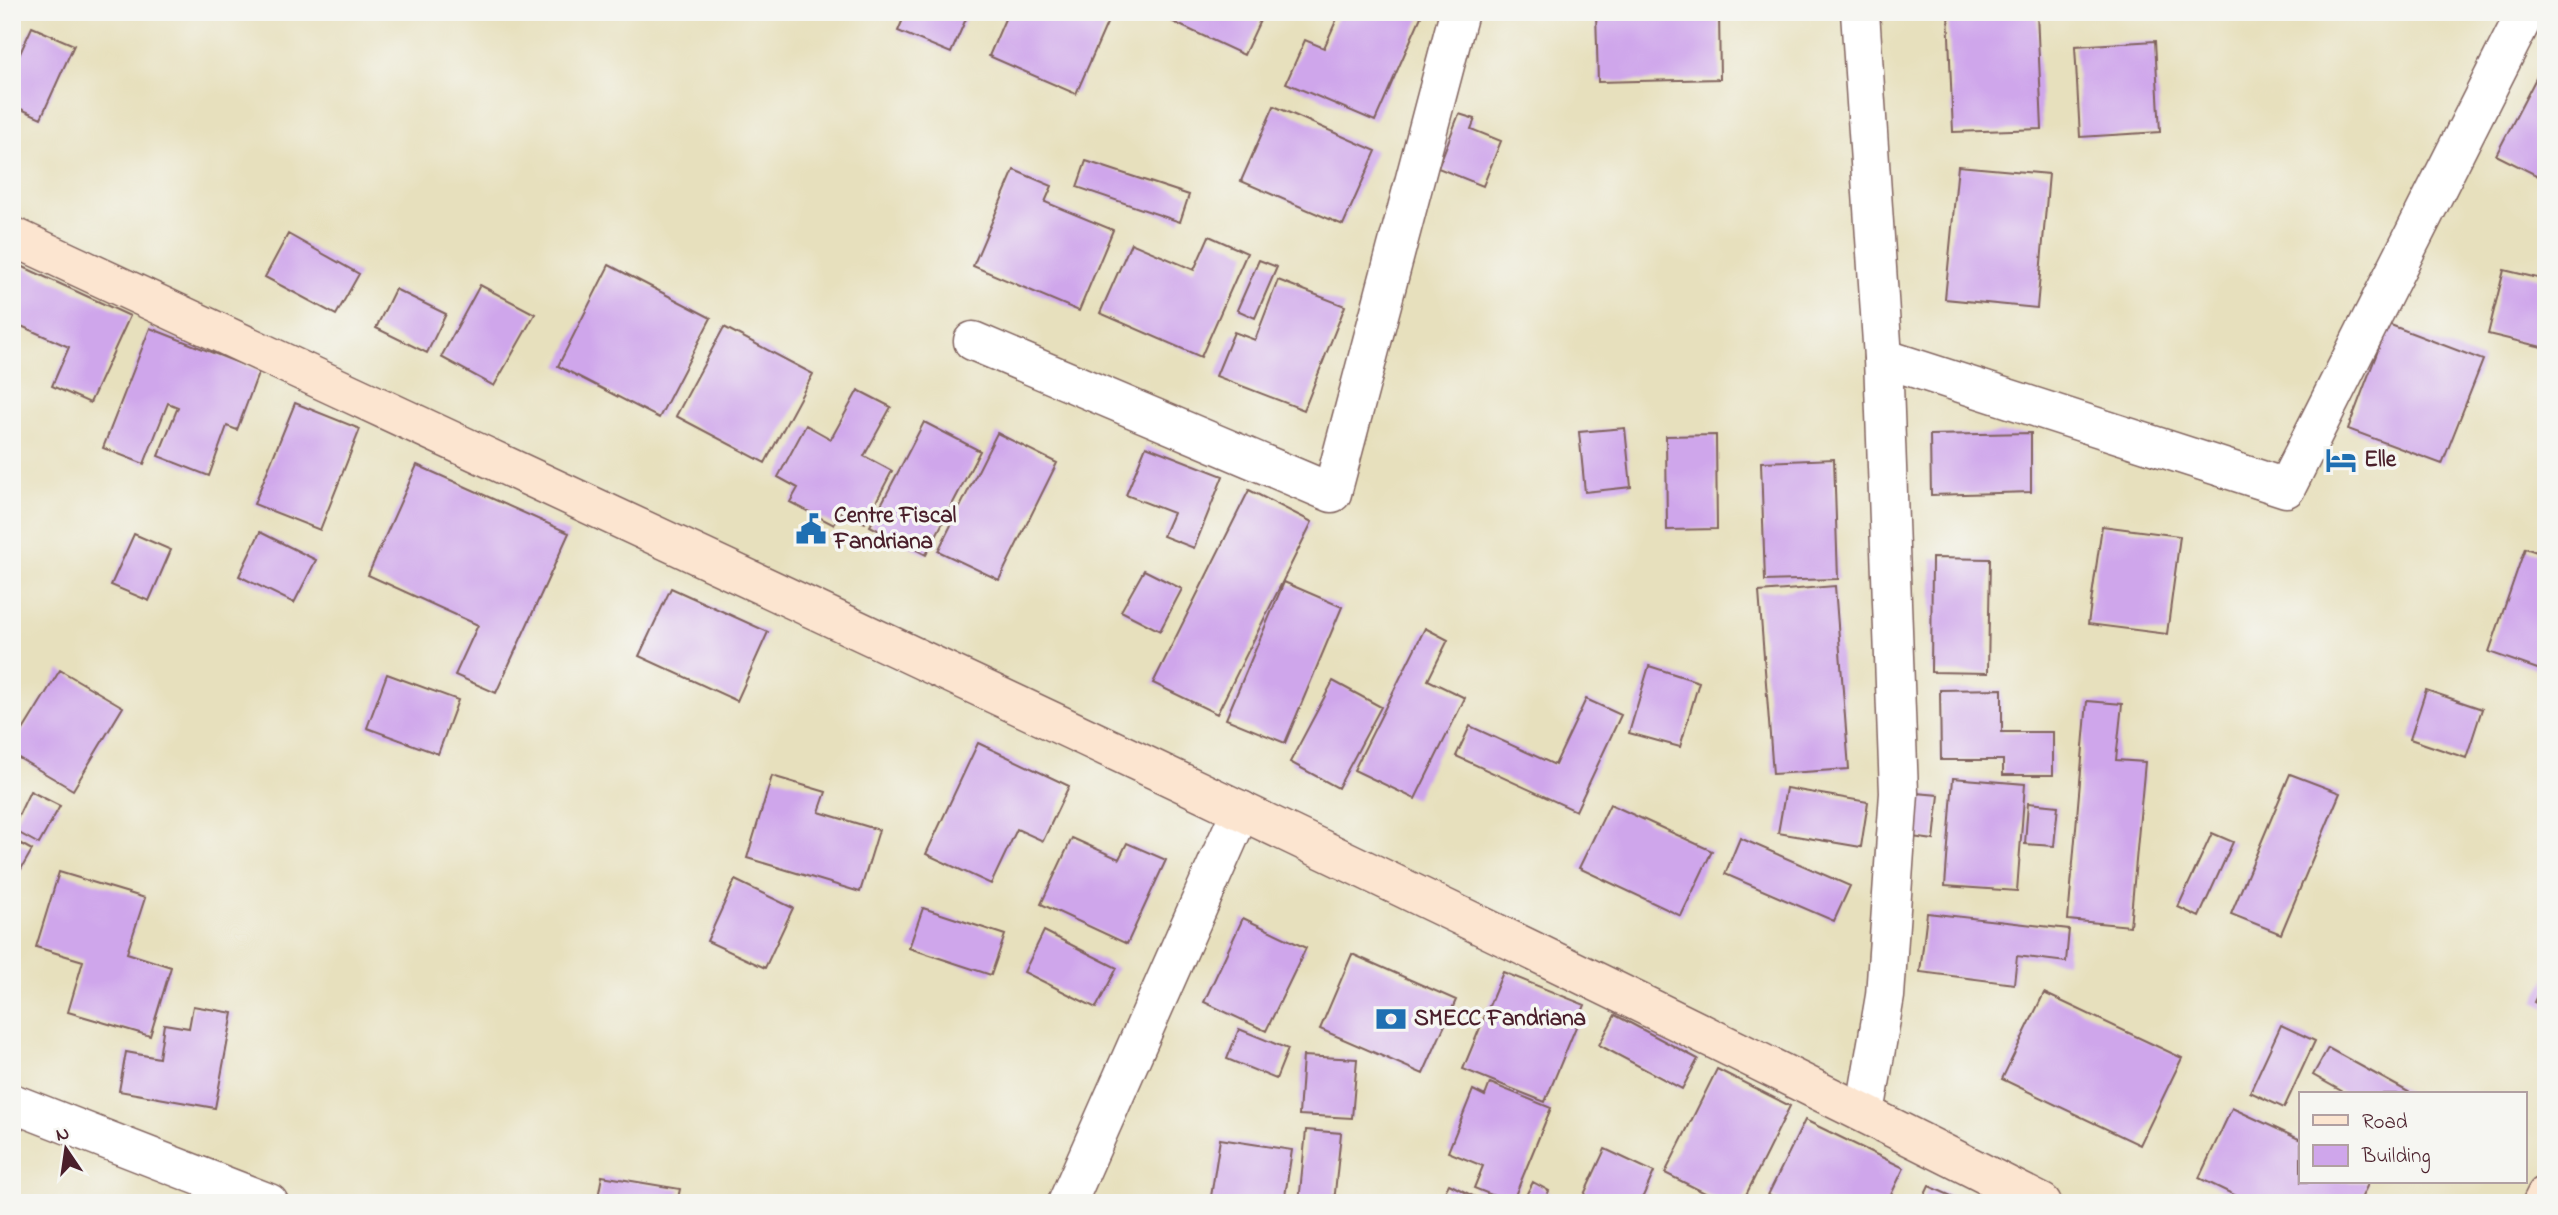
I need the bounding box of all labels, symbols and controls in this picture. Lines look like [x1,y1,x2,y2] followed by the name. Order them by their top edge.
[2324,443,2358,477] hotel icon: Elle
[2364,444,2397,477] place label: Elle
[833,500,957,559] place label: Centre Fiscal Fandriana
[794,512,828,546] public building icon: Centre Fiscal Fandriana
[1374,1002,1408,1036] bank icon: SMECC Fandriana
[1414,1003,1586,1036] place label: SMECC Fandriana
[2299,1092,2526,1184] legend
[2362,1108,2408,1138] text: Road
[32,1114,102,1184] north arrow
[53,1120,72,1149] text: N
[2361,1142,2431,1174] text: Building

